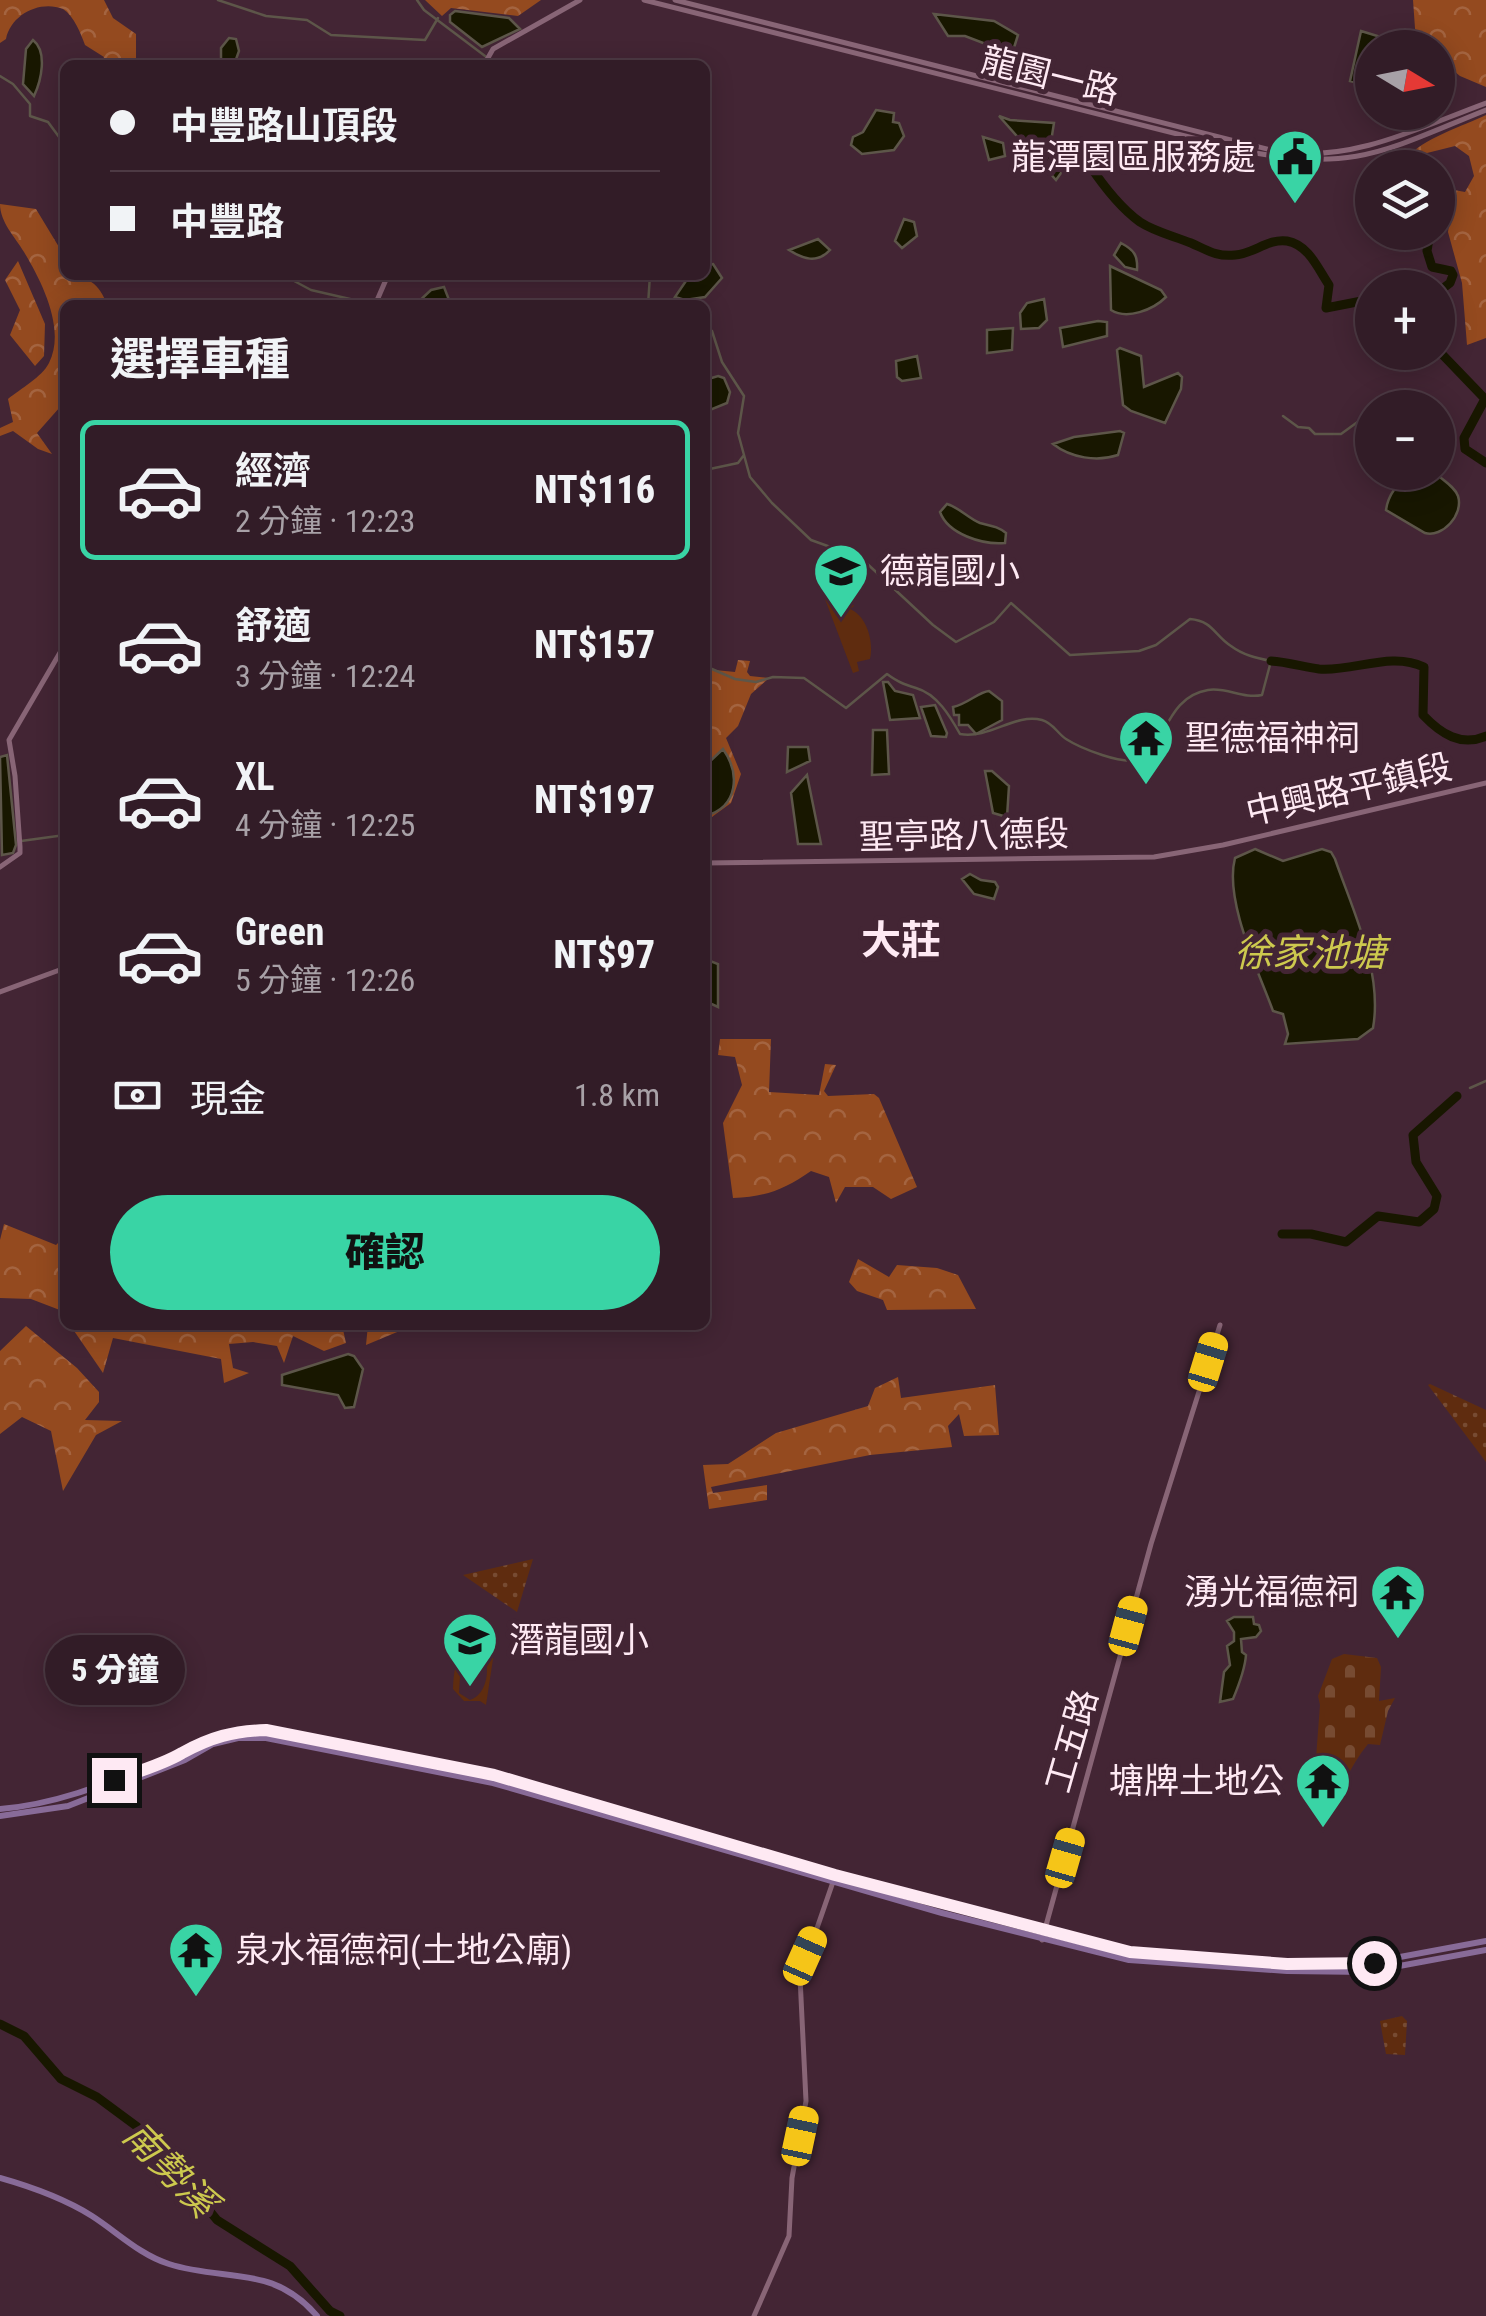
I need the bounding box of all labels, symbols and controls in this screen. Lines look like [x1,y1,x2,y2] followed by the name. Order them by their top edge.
[1355,30,1455,130] north arrow
[1355,30,1455,490] map controls
[977,39,1123,113] street label: 龍園一路
[170,104,398,148] text: 中豐路山頂段
[1265,127,1325,206] public building icon: 龍潭園區服務處
[1011,137,1256,178] place label: 龍潭園區服務處
[1355,150,1455,250] button: layers
[170,200,284,244] text: 中豐路
[1355,270,1455,370] button: +
[110,333,290,386] text: 選擇車種
[1355,390,1455,490] button: −
[115,445,205,535] icon: car
[235,449,311,493] text: 經濟
[534,468,655,512] text: NT$116
[235,502,415,540] text: 2 分鐘 · 12:23
[811,541,871,620] school or university icon: 德龍國小
[880,551,1020,592] place label: 德龍國小
[115,600,205,690] icon: car
[235,604,311,648] text: 舒適
[534,623,655,667] text: NT$157
[235,657,415,695] text: 3 分鐘 · 12:24
[1116,708,1176,787] temple icon: 聖德福神祠
[1185,718,1360,759] place label: 聖德福神祠
[1242,746,1456,834] street label: 中興路平鎮段
[115,755,205,845] icon: car
[235,755,274,799] text: XL
[534,778,655,822] text: NT$197
[235,806,415,844] text: 4 分鐘 · 12:25
[859,814,1069,858] street label: 聖亭路八德段
[115,910,205,1000] icon: car
[235,910,325,954] text: Green
[861,917,941,964] district label: 大莊
[1234,931,1392,975] water label: 徐家池塘
[554,933,655,977] text: NT$97
[235,961,415,999] text: 5 分鐘 · 12:26
[110,1068,165,1123] icon: cash
[574,1076,660,1114] text: 1.8 km
[190,1077,266,1121] text: 現金
[110,1195,660,1310] button: 確認
[1185,1329,1231,1395] car
[1368,1562,1428,1641] temple icon: 湧光福德祠
[1184,1572,1359,1613] place label: 湧光福德祠
[1106,1593,1150,1659] car
[440,1610,500,1689] school or university icon: 潛龍國小
[509,1620,649,1661] place label: 潛龍國小
[44,1635,184,1705] callout: 5 分鐘
[71,1651,159,1689] text: 5 分鐘
[1038,1685,1106,1797] street label: 工五路
[1293,1751,1353,1830] temple icon: 塘牌土地公
[92,1758,137,1803] route end
[1109,1761,1284,1802] place label: 塘牌土地公
[1042,1825,1088,1891] car
[166,1920,226,1999] temple icon: 泉水福德祠(土地公廟)
[779,1922,831,1990] car
[235,1930,572,1971] place label: 泉水福德祠(土地公廟)
[1352,1941,1397,1986] route start
[779,2104,821,2168] car
[115,2113,229,2229] water label: 南勢溪

